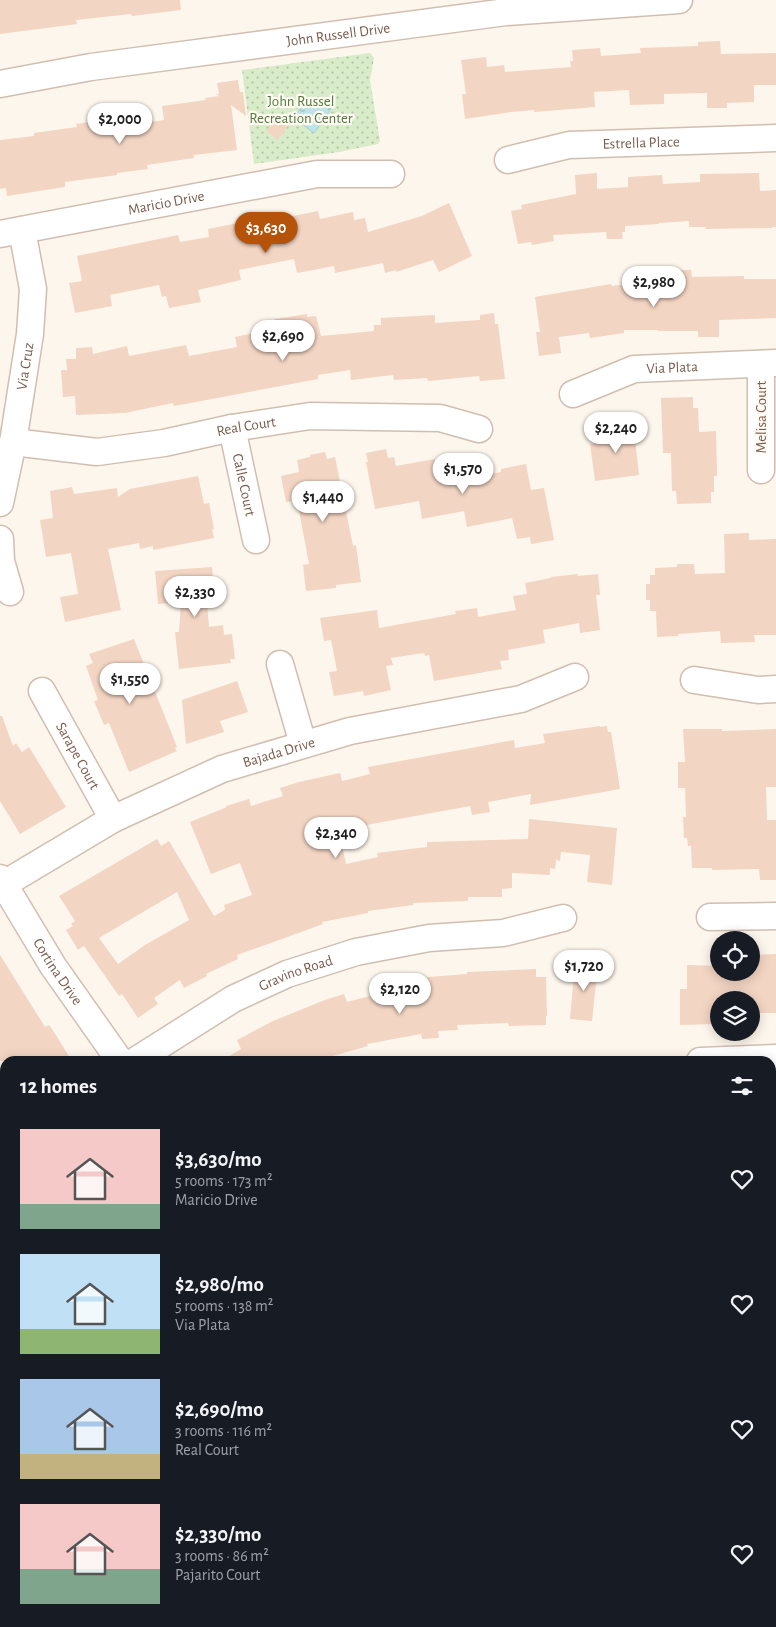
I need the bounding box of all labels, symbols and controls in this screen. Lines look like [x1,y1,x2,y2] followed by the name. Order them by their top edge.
[285,20,391,49] street label: John Russell Drive
[249,94,353,126] park label: John Russel Recreation Center
[79,102,161,145] pin: $2,000
[98,111,142,127] text: $2,000
[602,134,680,151] street label: Estrella Place
[127,188,206,217] street label: Maricio Drive
[225,212,307,254] pin: $3,630
[246,220,286,236] text: $3,630
[613,266,695,308] pin: $2,980
[633,274,675,290] text: $2,980
[242,320,324,362] pin: $2,690
[262,328,304,344] text: $2,690
[14,342,36,391] street label: Via Cruz
[646,359,698,376] street label: Via Plata
[754,380,769,453] street label: Melisa Court
[575,412,657,454] pin: $2,240
[215,414,277,439] street label: Real Court
[595,420,637,436] text: $2,240
[230,452,258,518] street label: Calle Court
[422,452,504,495] pin: $1,570
[444,461,482,477] text: $1,570
[282,480,364,523] pin: $1,440
[302,489,344,505] text: $1,440
[154,576,236,618] pin: $2,330
[175,584,215,600] text: $2,330
[89,662,171,705] pin: $1,550
[111,671,149,687] text: $1,550
[53,720,103,792] street label: Sarape Court
[241,734,317,770] street label: Bajada Drive
[295,816,377,859] pin: $2,340
[315,825,357,841] text: $2,340
[710,931,760,1041] map controls
[710,931,760,981] button: locate
[31,936,85,1008] street label: Cortina Drive
[543,950,625,992] pin: $1,720
[256,952,335,994] street label: Gravino Road
[564,958,604,974] text: $1,720
[359,972,441,1015] pin: $2,120
[380,981,420,997] text: $2,120
[710,991,760,1041] button: layers
[728,1072,756,1100] icon: filters
[20,1076,97,1097] text: 12 homes
[60,1149,120,1209] icon: home
[175,1149,262,1170] text: $3,630/mo
[728,1165,756,1193] icon: heart
[175,1173,273,1189] text: 5 rooms · 173 m²
[175,1192,258,1208] text: Maricio Drive
[60,1274,120,1334] icon: home
[175,1274,264,1295] text: $2,980/mo
[728,1290,756,1318] icon: heart
[175,1298,273,1314] text: 5 rooms · 138 m²
[175,1317,230,1333] text: Via Plata
[60,1399,120,1459] icon: home
[175,1399,264,1420] text: $2,690/mo
[728,1415,756,1443] icon: heart
[175,1423,272,1439] text: 3 rooms · 116 m²
[175,1442,239,1458] text: Real Court
[60,1524,120,1584] icon: home
[175,1524,261,1545] text: $2,330/mo
[728,1540,756,1568] icon: heart
[175,1548,269,1564] text: 3 rooms · 86 m²
[175,1567,260,1583] text: Pajarito Court

